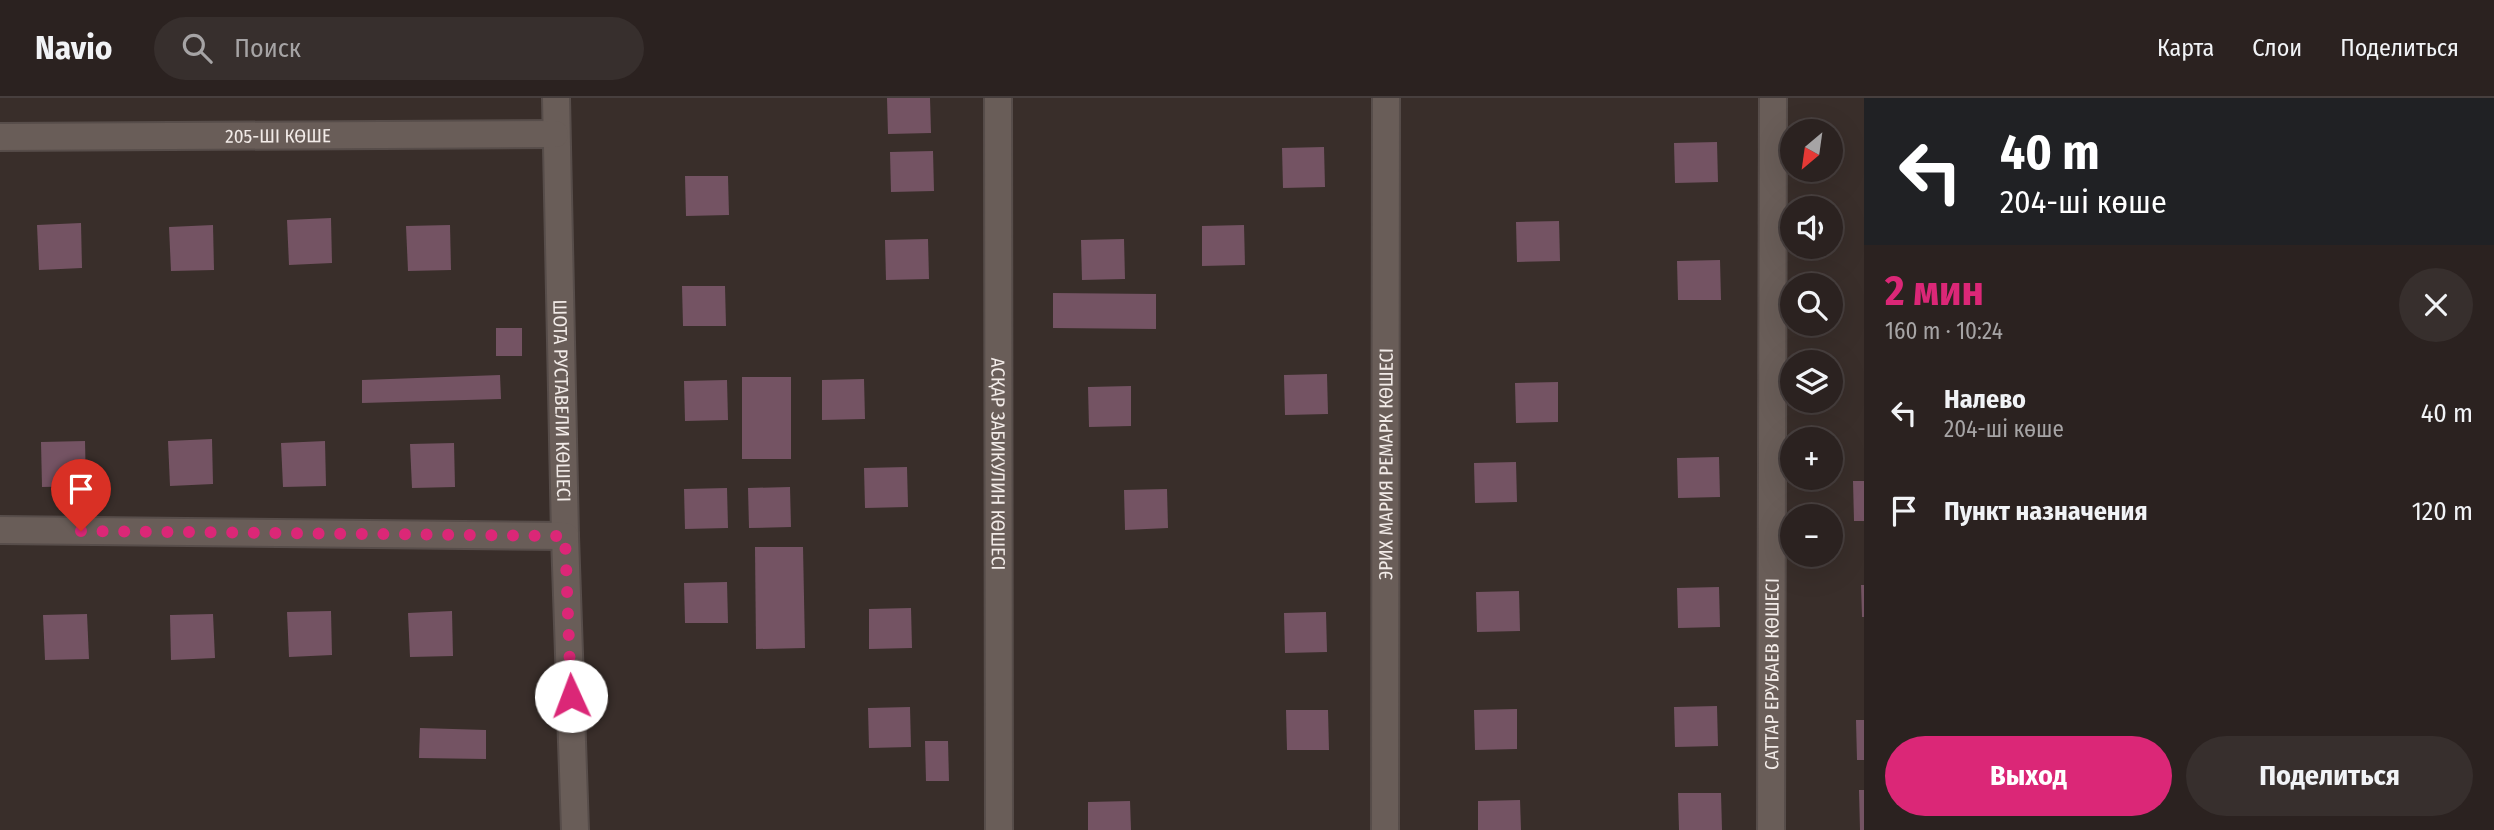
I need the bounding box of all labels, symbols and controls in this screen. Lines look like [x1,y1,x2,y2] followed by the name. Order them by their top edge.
[154,17,644,80] search box
[35,28,112,68] text: Navio
[178,29,216,67] icon: search
[234,33,301,64] text: Поиск
[2157,34,2214,62] text: Карта
[2252,34,2302,62] text: Слои
[2340,34,2459,62] text: Поделиться
[1780,119,1843,182] north arrow
[1780,119,1843,567] map controls
[2000,123,2100,182] text: 40 m
[225,124,331,147] street label: 205-ШІ КӨШЕ
[1885,126,1976,217] icon: left
[2000,183,2167,221] text: 204-ші көше
[1780,196,1843,259] button: sound
[1885,266,1984,316] text: 2 мин
[2399,268,2473,342] button: close
[1780,273,1843,336] button: search
[549,299,576,502] street label: ШОТА РУСТАВЕЛИ КӨШЕСІ
[1885,317,2003,345] text: 160 m · 10:24
[1374,348,1397,580] street label: ЭРИХ МАРИЯ РЕМАРК КӨШЕСІ
[1780,350,1843,413] button: layers
[987,357,1010,571] street label: АСҚАР ЗАБИКУЛИН КӨШЕСІ
[1944,384,2026,415] text: Налево
[1885,394,1923,432] icon: left
[2421,398,2473,429] text: 40 m
[1944,415,2064,443] text: 204-ші көше
[1780,427,1843,490] button: +
[51,459,111,531] pin
[62,470,100,508] icon: arrive
[1885,492,1923,530] icon: arrive
[1944,496,2148,527] text: Пункт назначения
[2412,496,2473,527] text: 120 m
[1780,504,1843,567] button: −
[1760,578,1783,770] street label: САТТАР ЕРУБАЕВ КӨШЕСІ
[534,659,608,733] position arrow
[1885,736,2172,816] button: Выход
[2186,736,2473,816] button: Поделиться

